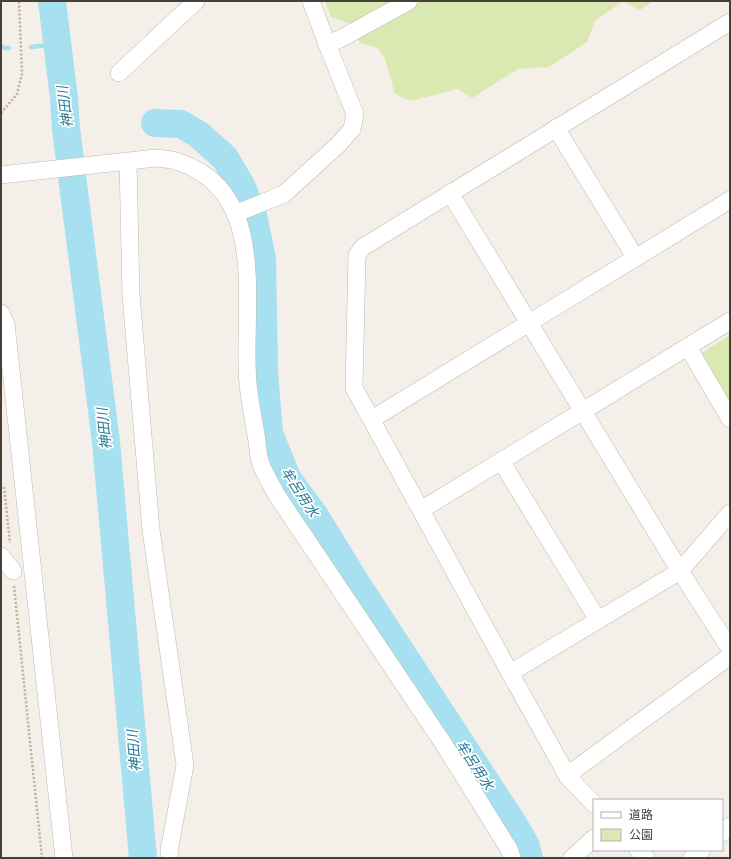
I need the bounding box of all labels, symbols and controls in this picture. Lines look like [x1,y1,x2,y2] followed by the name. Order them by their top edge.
[53,83,75,129] water label: 神田川
[93,405,114,451] water label: 神田川
[278,464,324,522] water label: 牟呂用水
[123,727,144,773] water label: 神田川
[453,737,499,795] water label: 牟呂用水
[593,799,723,851] legend
[629,807,653,822] text: 道路
[629,827,653,842] text: 公園

